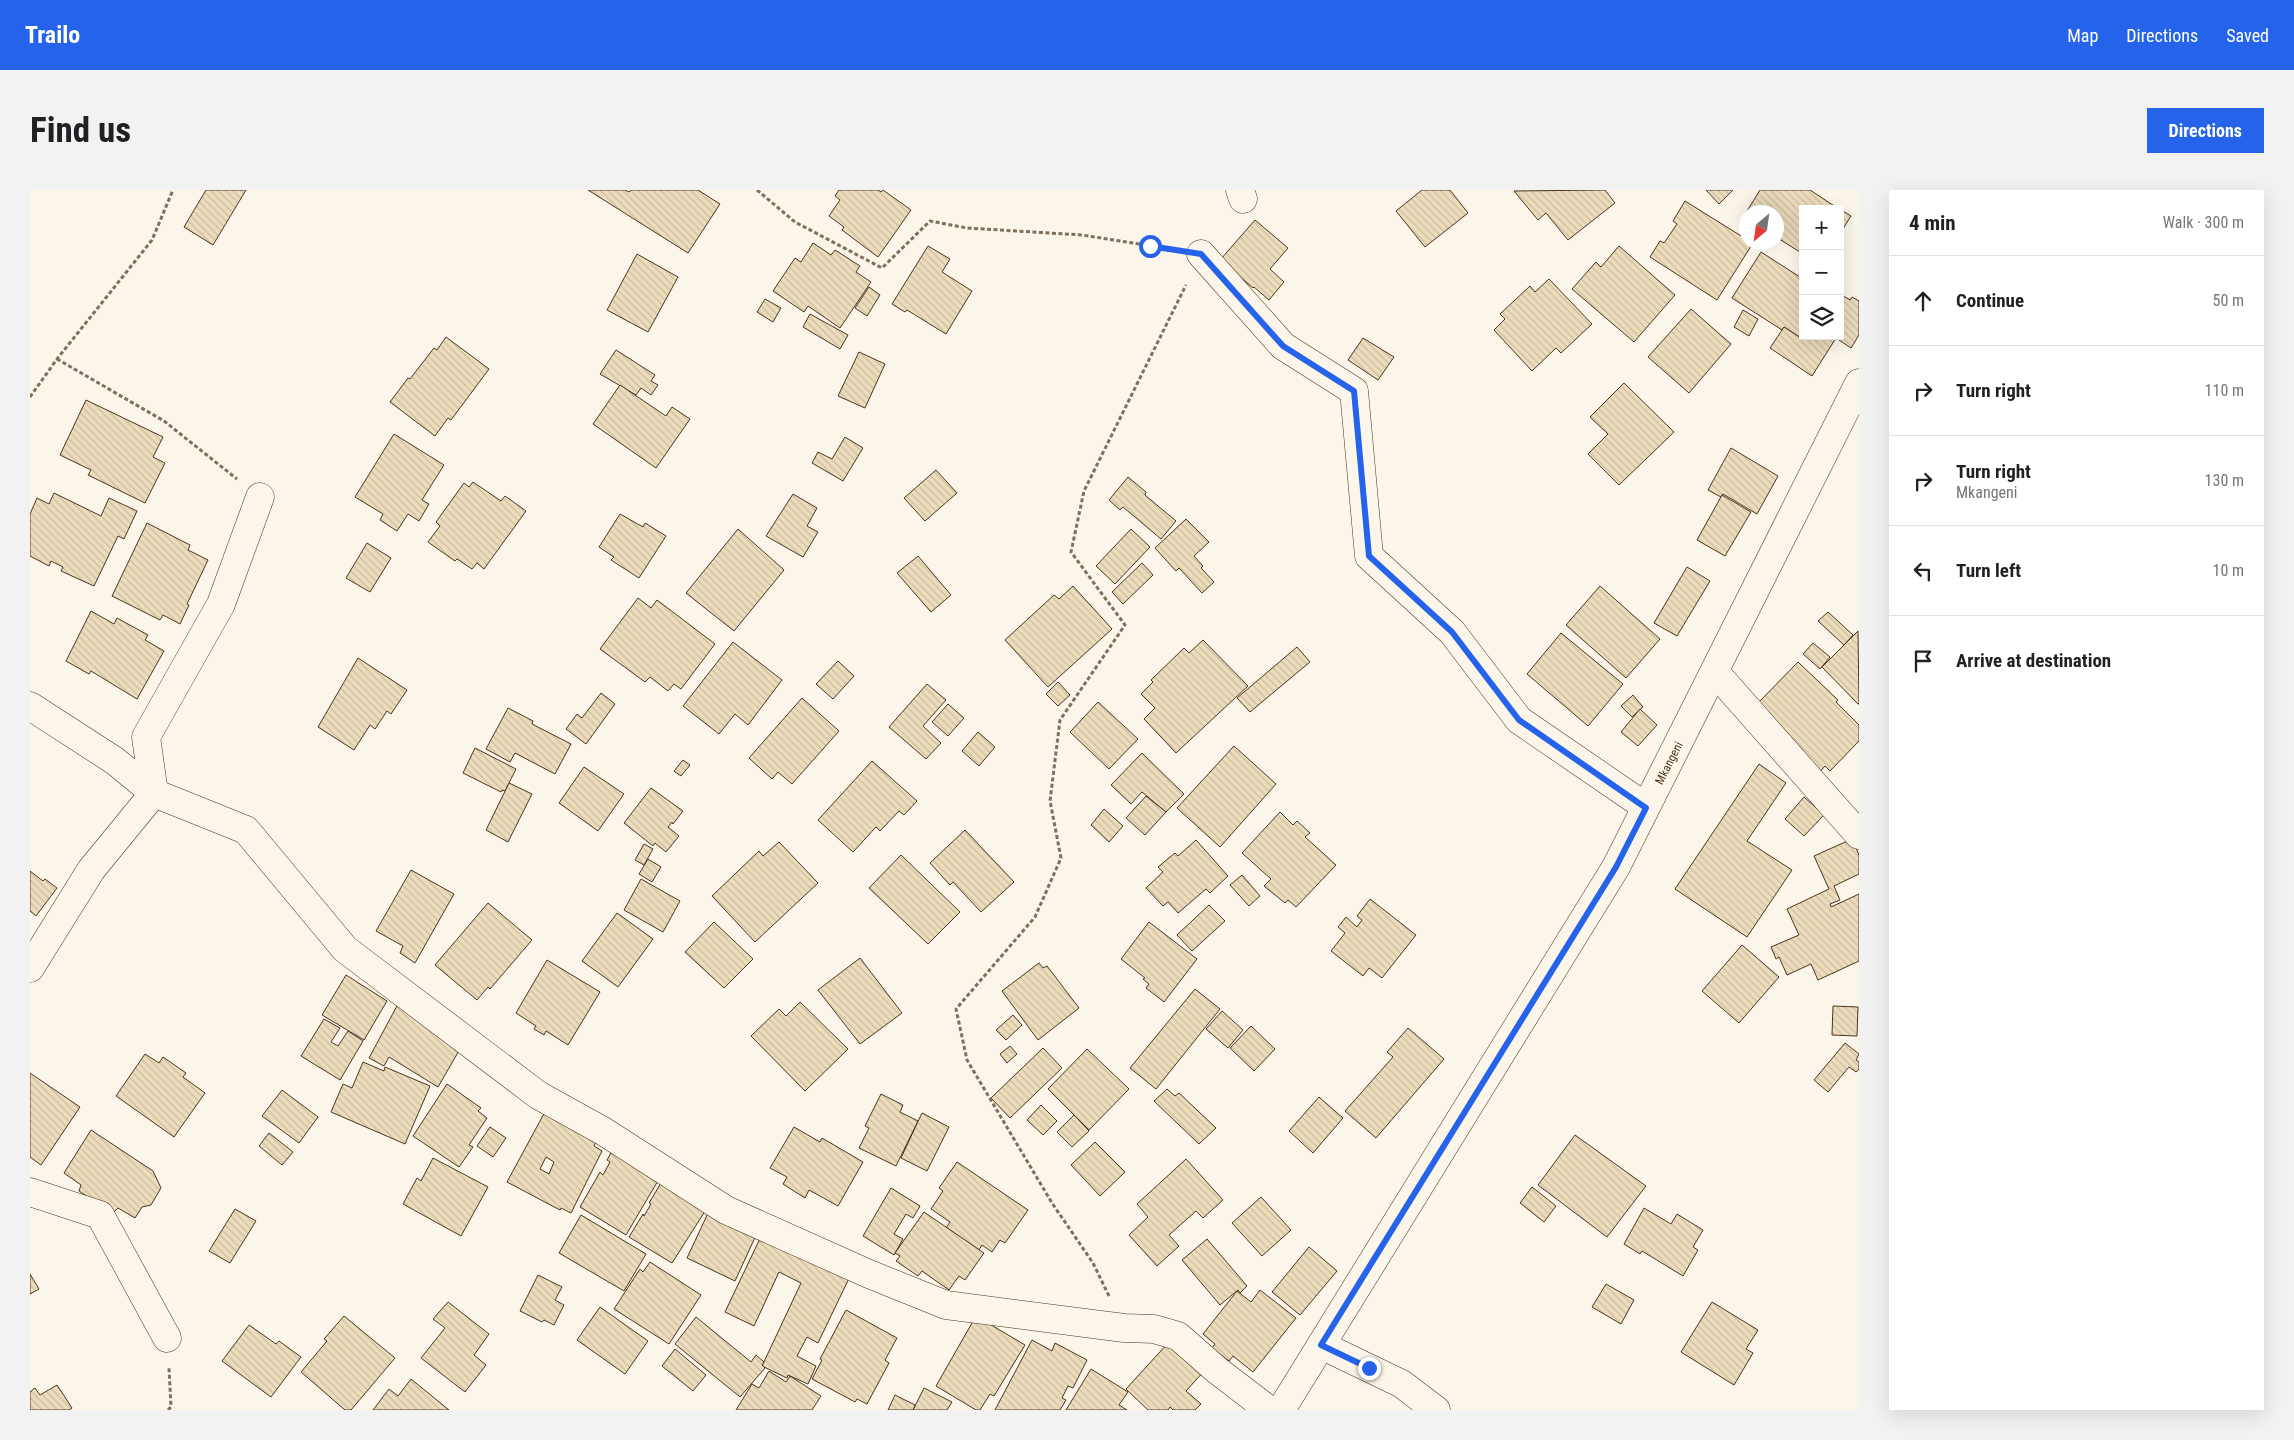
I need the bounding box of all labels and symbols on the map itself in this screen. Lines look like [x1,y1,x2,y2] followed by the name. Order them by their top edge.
[1739,205,1784,250] north arrow
[1139,235,1162,258] route start
[1652,739,1686,787] street label: Mkangeni
[1358,1357,1381,1380] route end

